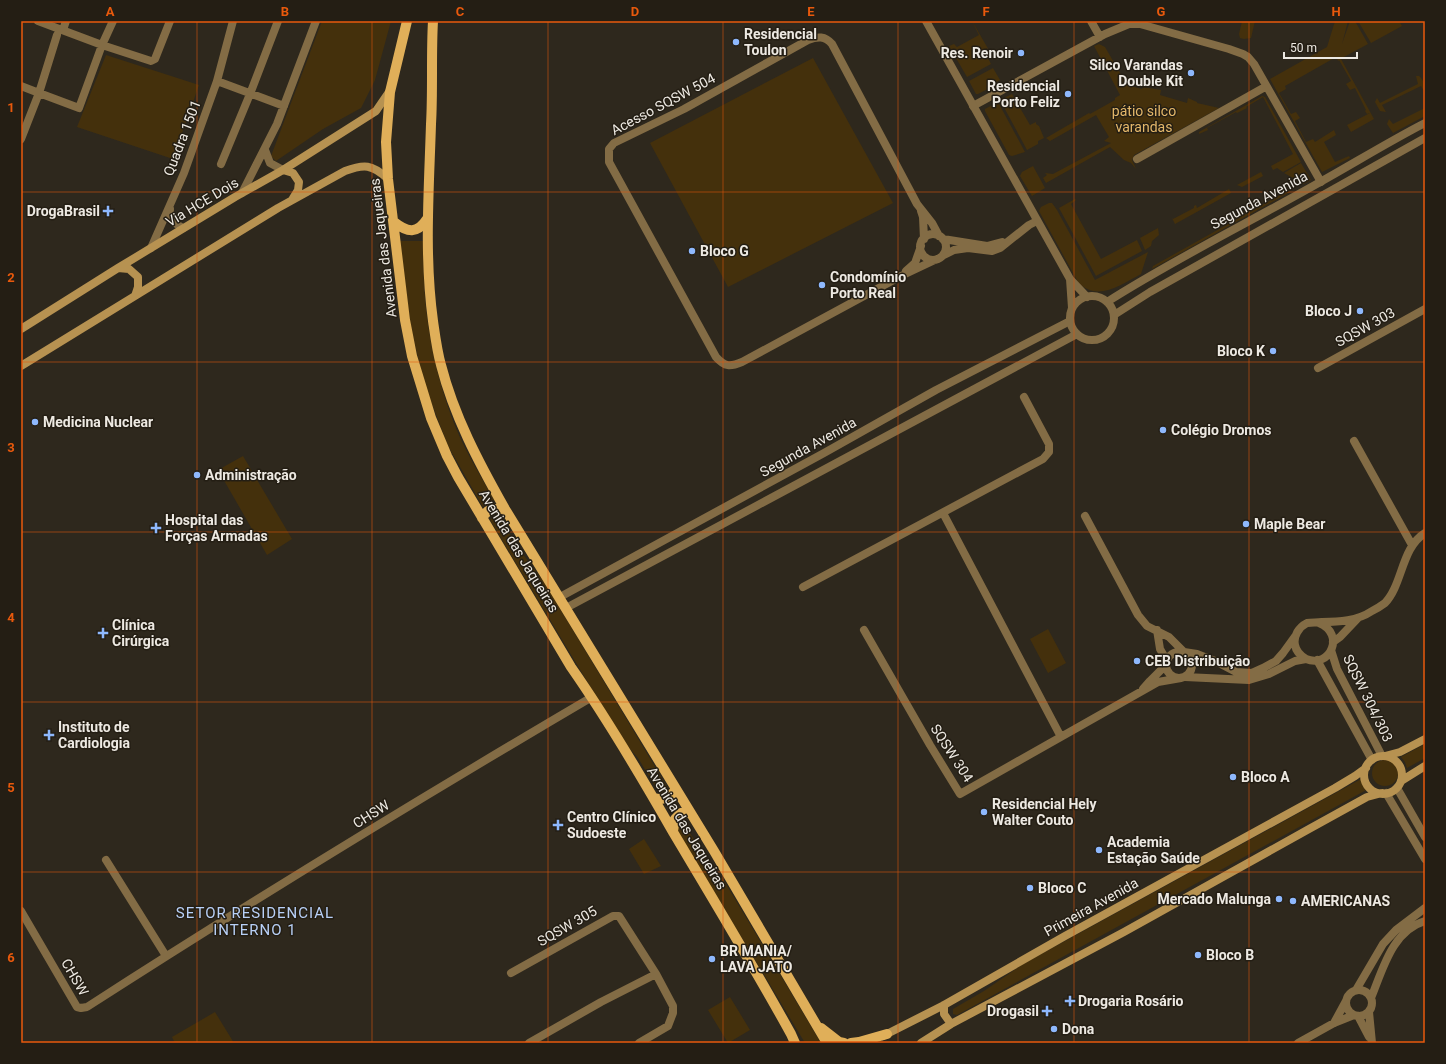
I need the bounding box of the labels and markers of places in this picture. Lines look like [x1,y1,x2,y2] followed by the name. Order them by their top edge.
[744,26,817,58] place label: Residencial Toulon
[731,37,741,47] marker: Residencial Toulon
[941,45,1013,61] place label: Res. Renoir
[1016,48,1026,58] marker: Res. Renoir
[1089,57,1183,89] place label: Silco Varandas Double Kit
[1186,68,1196,78] marker: Silco Varandas Double Kit
[987,78,1060,110] place label: Residencial Porto Feliz
[1063,89,1073,99] marker: Residencial Porto Feliz
[27,203,100,219] place label: DrogaBrasil
[103,206,113,216] marker: DrogaBrasil
[700,243,749,259] place label: Bloco G
[687,246,697,256] marker: Bloco G
[830,269,906,301] place label: Condomínio Porto Real
[817,280,827,290] marker: Condomínio Porto Real
[1305,303,1352,319] place label: Bloco J
[1355,306,1365,316] marker: Bloco J
[1217,343,1265,359] place label: Bloco K
[1268,346,1278,356] marker: Bloco K
[43,414,153,430] place label: Medicina Nuclear
[30,417,40,427] marker: Medicina Nuclear
[1171,422,1272,438] place label: Colégio Dromos
[1158,425,1168,435] marker: Colégio Dromos
[205,467,297,483] place label: Administração
[192,470,202,480] marker: Administração
[165,512,268,544] place label: Hospital das Forças Armadas
[1254,516,1325,532] place label: Maple Bear
[1241,519,1251,529] marker: Maple Bear
[150,522,162,534] marker: Hospital das Forças Armadas
[112,617,170,649] place label: Clínica Cirúrgica
[97,627,109,639] marker: Clínica Cirúrgica
[1145,653,1250,669] place label: CEB Distribuição
[1132,656,1142,666] marker: CEB Distribuição
[58,719,130,751] place label: Instituto de Cardiologia
[43,729,55,741] marker: Instituto de Cardiologia
[1241,769,1290,785] place label: Bloco A
[1228,772,1238,782] marker: Bloco A
[992,796,1098,828] place label: Residencial Hely Walter Couto
[979,807,989,817] marker: Residencial Hely Walter Couto
[567,809,656,841] place label: Centro Clínico Sudoeste
[552,819,564,831] marker: Centro Clínico Sudoeste
[1107,834,1200,866] place label: Academia Estação Saúde
[1094,845,1104,855] marker: Academia Estação Saúde
[1038,880,1086,896] place label: Bloco C
[1025,883,1035,893] marker: Bloco C
[1158,891,1272,907] place label: Mercado Malunga
[1301,893,1391,909] place label: AMERICANAS
[1274,894,1284,904] marker: Mercado Malunga
[1288,896,1298,906] marker: AMERICANAS
[720,943,793,975] place label: BR MANIA/ LAVA JATO
[1206,947,1254,963] place label: Bloco B
[1193,950,1203,960] marker: Bloco B
[707,954,717,964] marker: BR MANIA/ LAVA JATO
[1078,993,1184,1009] place label: Drogaria Rosário
[1065,996,1075,1006] marker: Drogaria Rosário
[987,1003,1039,1019] place label: Drogasil
[1042,1006,1052,1016] marker: Drogasil
[1062,1021,1095,1037] place label: Dona
[1049,1024,1059,1034] marker: Dona

